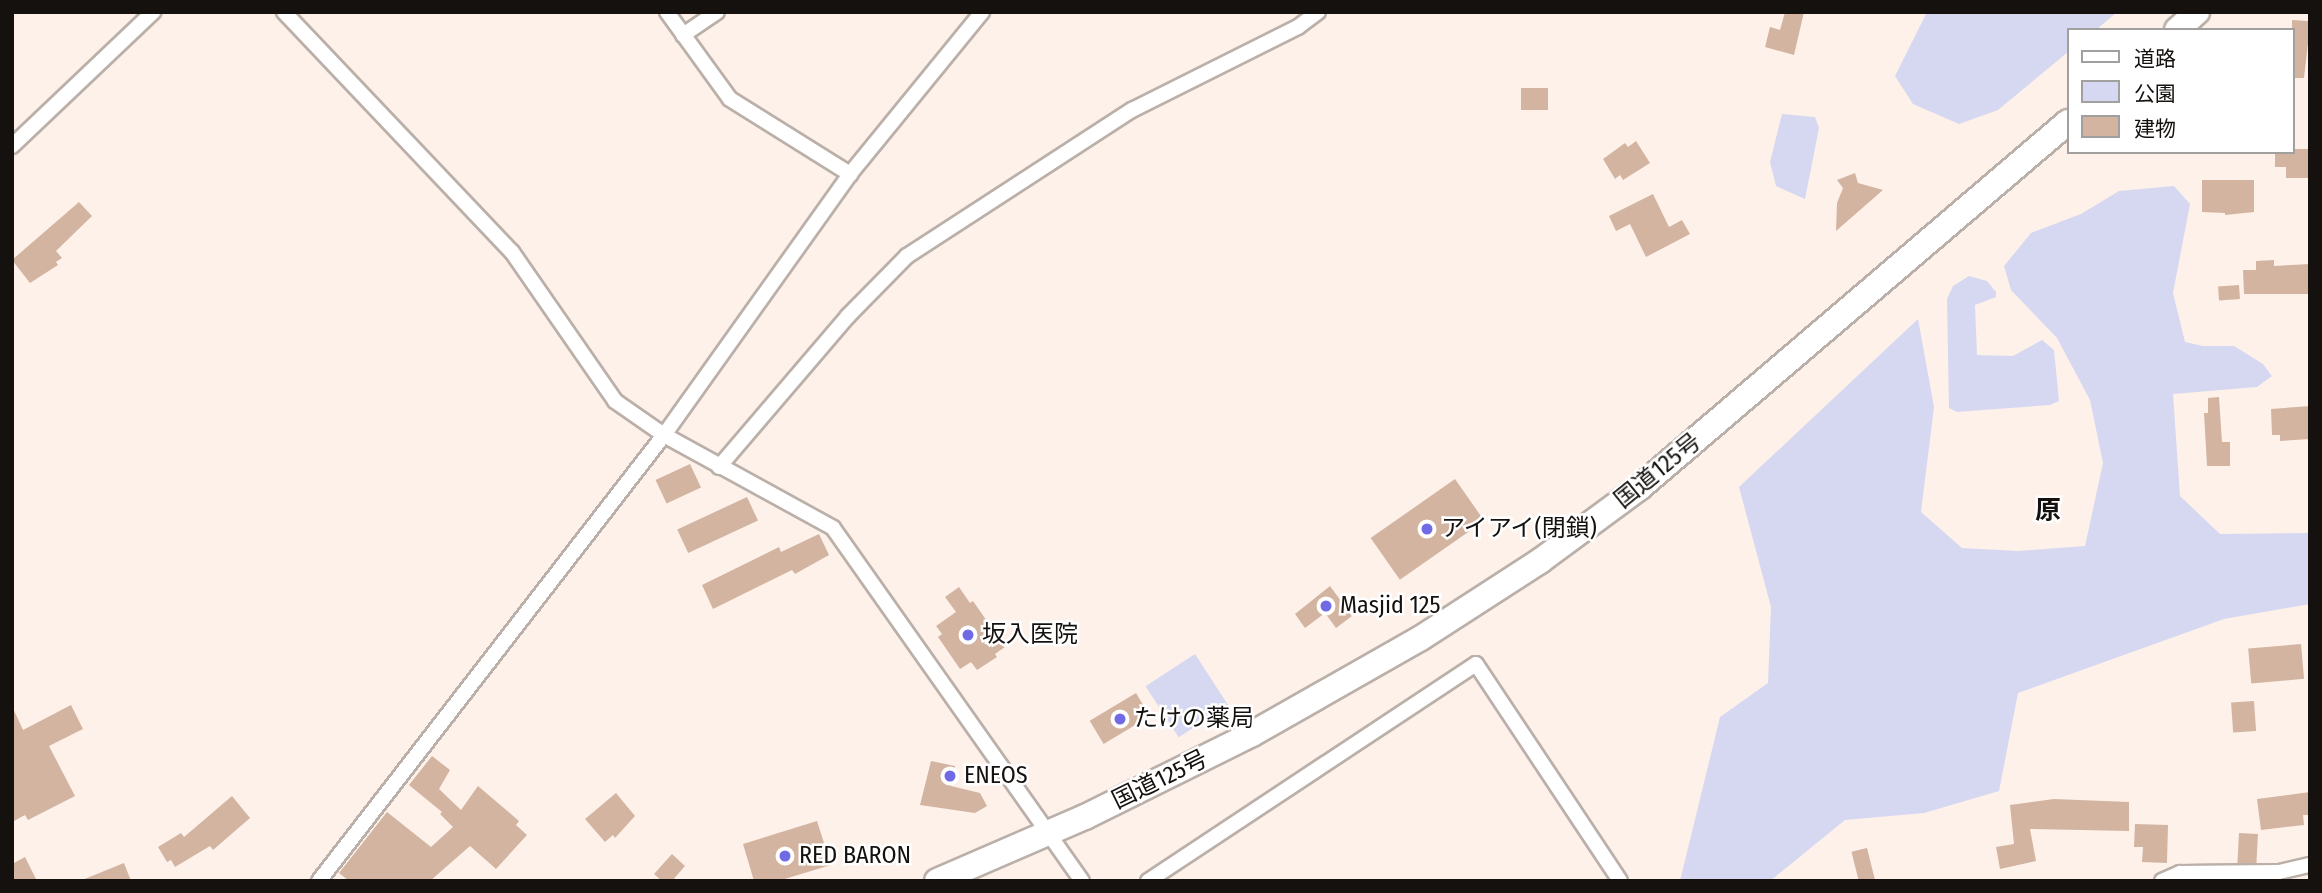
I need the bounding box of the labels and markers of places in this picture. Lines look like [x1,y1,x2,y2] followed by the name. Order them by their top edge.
[1441,515,1599,543] place label: アイアイ(閉鎖)
[1419,521,1435,537] marker: アイアイ(閉鎖)
[1340,592,1440,620] place label: Masjid 125
[1318,598,1334,614] marker: Masjid 125
[982,621,1078,649] place label: 坂入医院
[960,627,976,643] marker: 坂入医院
[1134,705,1254,733] place label: たけの薬局
[1112,711,1128,727] marker: たけの薬局
[964,762,1028,790] place label: ENEOS
[942,768,958,784] marker: ENEOS
[799,842,911,870] place label: RED BARON
[777,848,793,864] marker: RED BARON

